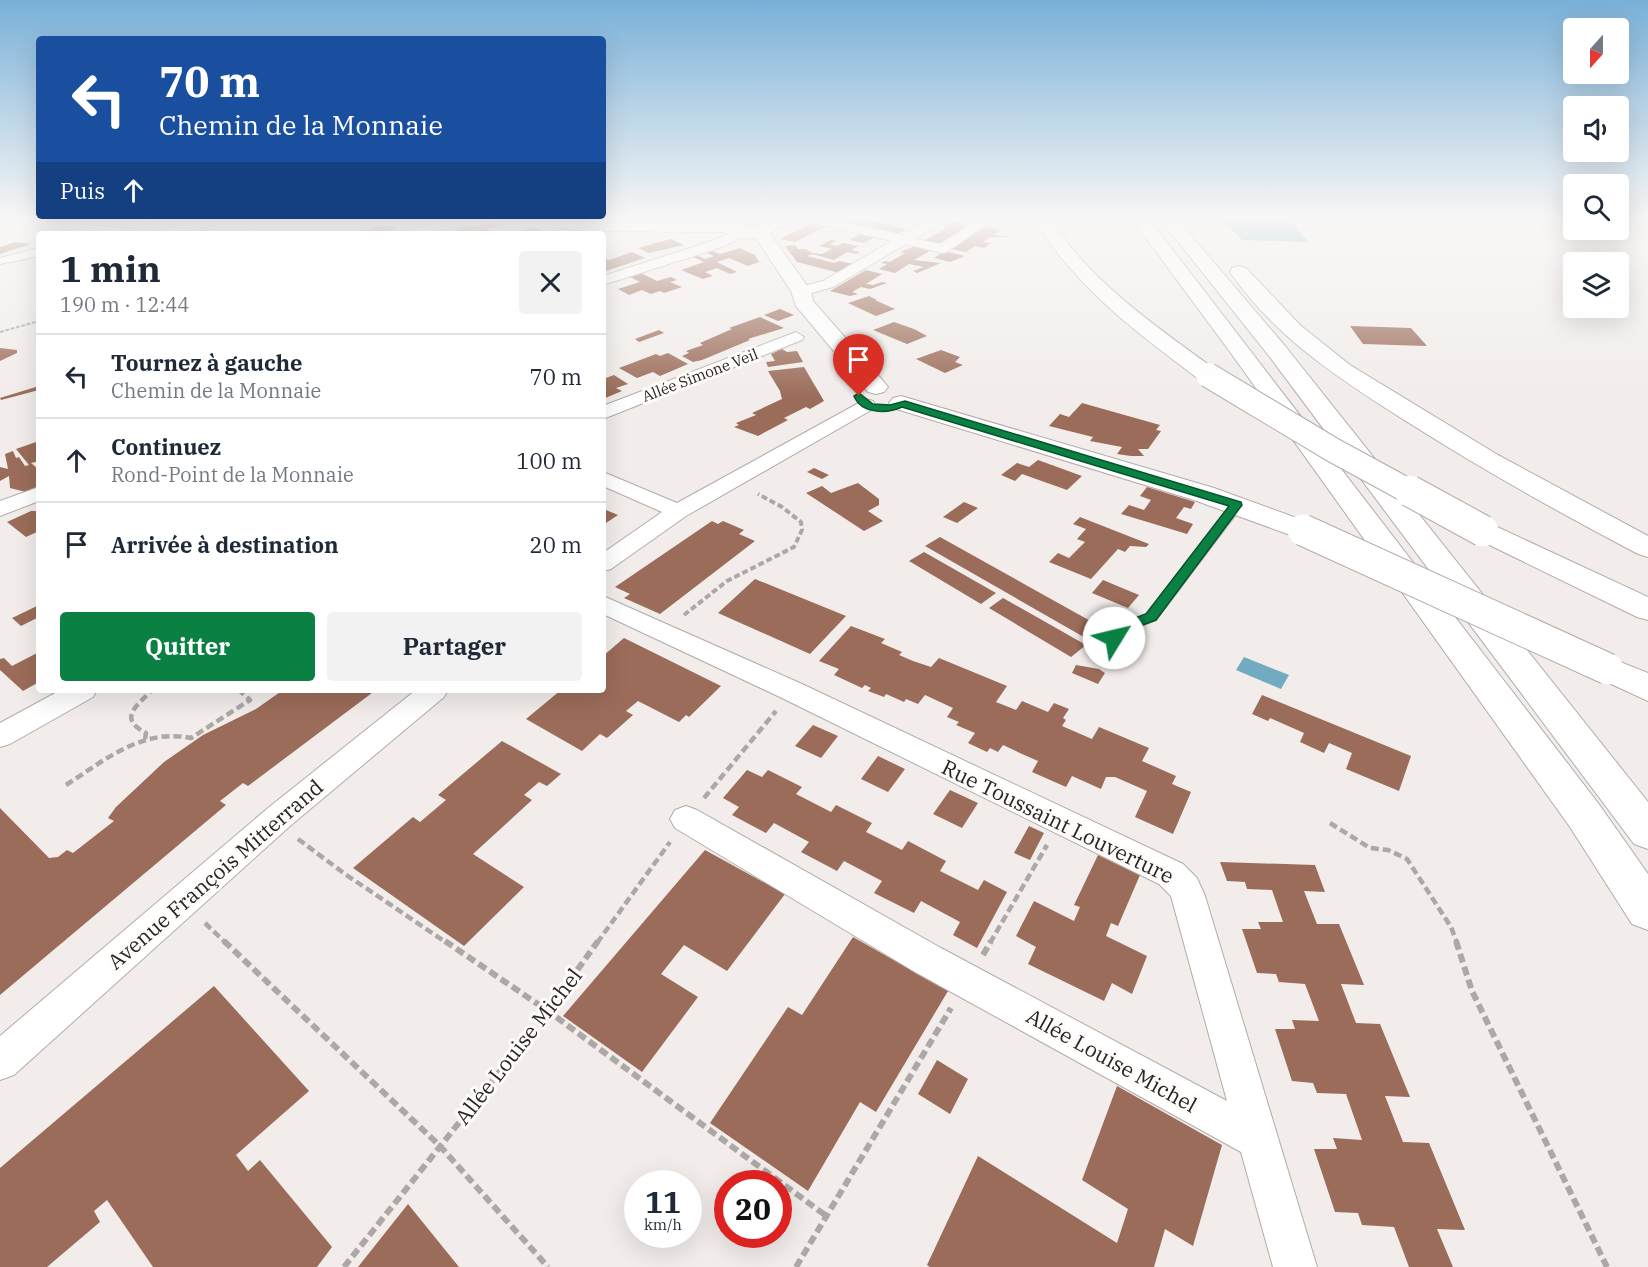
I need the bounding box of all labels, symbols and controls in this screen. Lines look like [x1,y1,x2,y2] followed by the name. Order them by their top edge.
[1563,18,1629,84] north arrow
[1563,18,1629,318] map controls
[159,54,260,109] text: 70 m
[60,60,138,138] icon: left
[1563,96,1629,162] button: sound
[159,107,443,142] text: Chemin de la Monnaie
[117,174,150,207] icon: ahead
[1563,174,1629,240] button: search
[60,176,105,205] text: Puis
[60,245,161,292] text: 1 min
[519,251,582,314] button: close
[1563,252,1629,318] button: layers
[60,291,189,318] text: 190 m · 12:44
[833,334,884,396] pin
[842,343,875,376] icon: arrive
[639,344,761,406] street label: Allée Simone Veil
[111,348,302,377] text: Tournez à gauche
[60,360,93,393] icon: left
[530,362,582,391] text: 70 m
[111,377,321,404] text: Chemin de la Monnaie
[111,432,221,461] text: Continuez
[60,444,93,477] icon: ahead
[516,446,582,475] text: 100 m
[111,461,354,488] text: Rond-Point de la Monnaie
[60,528,93,561] icon: arrive
[111,530,339,559] text: Arrivée à destination
[530,530,582,559] text: 20 m
[1082,606,1146,670] position arrow
[60,612,315,681] button: Quitter
[327,612,582,681] button: Partager
[937,753,1179,889] street label: Rue Toussaint Louverture
[101,772,329,975] street label: Avenue François Mitterrand
[448,962,588,1130] street label: Allée Louise Michel
[1022,1001,1202,1119] street label: Allée Louise Michel
[714,1170,792,1248] speed limit sign: 20
[645,1182,681,1221] text: 11
[644,1215,682,1234] text: km/h

